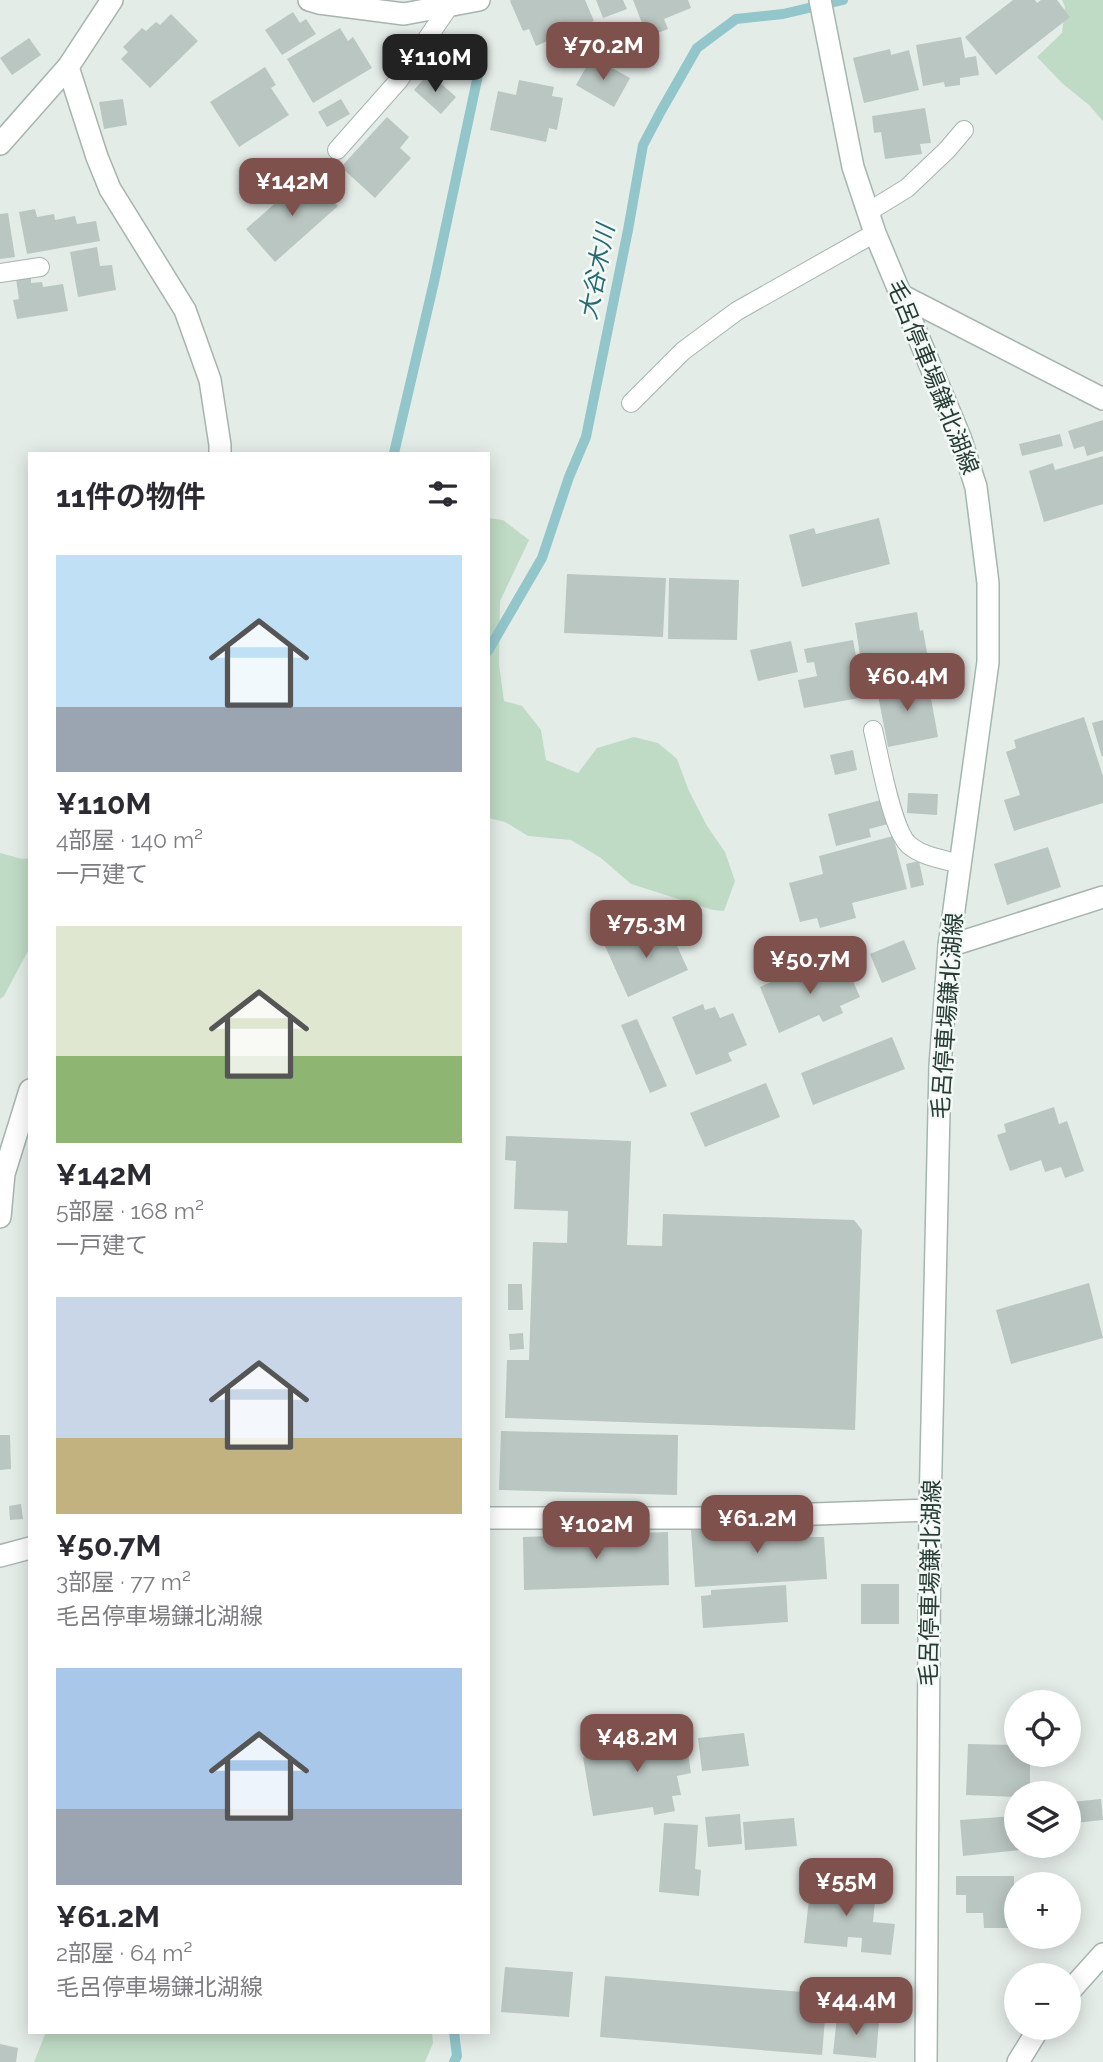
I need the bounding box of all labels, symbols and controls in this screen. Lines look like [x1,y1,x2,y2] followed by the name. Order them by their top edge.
[546,22,660,82] pin: ¥70.2M
[562,31,644,58] text: ¥70.2M
[386,34,484,94] pin: ¥110M
[398,43,472,70] text: ¥110M
[243,158,341,218] pin: ¥142M
[255,167,329,194] text: ¥142M
[573,219,620,322] water label: 大谷木川
[882,276,985,478] street label: 毛呂停車場鎌北湖線
[424,475,462,513] icon: filters
[56,479,206,514] text: 11件の物件
[196,600,322,726] icon: home
[850,654,964,713] pin: ¥60.4M
[866,662,948,689] text: ¥60.4M
[56,786,151,821] text: ¥110M
[56,826,203,853] text: 4部屋 · 140 m²
[56,860,148,887] text: 一戸建て
[589,900,703,960] pin: ¥75.3M
[606,909,686,936] text: ¥75.3M
[926,912,967,1120] street label: 毛呂停車場鎌北湖線
[753,936,867,996] pin: ¥50.7M
[770,945,850,972] text: ¥50.7M
[196,971,322,1097] icon: home
[56,1157,152,1192] text: ¥142M
[56,1197,204,1224] text: 5部屋 · 168 m²
[56,1231,148,1258] text: 一戸建て
[196,1342,322,1468] icon: home
[914,1479,945,1687] street label: 毛呂停車場鎌北湖線
[700,1496,814,1555] pin: ¥61.2M
[547,1502,645,1561] pin: ¥102M
[717,1504,797,1531] text: ¥61.2M
[559,1510,633,1537] text: ¥102M
[56,1528,161,1563] text: ¥50.7M
[56,1568,191,1595] text: 3部屋 · 77 m²
[56,1602,263,1629] text: 毛呂停車場鎌北湖線
[1004,1690,1081,2040] map controls
[1004,1690,1081,1767] button: locate
[196,1713,322,1839] icon: home
[580,1714,694,1774] pin: ¥48.2M
[596,1723,678,1750] text: ¥48.2M
[1004,1781,1081,1858] button: layers
[805,1858,887,1918] pin: ¥55M
[815,1867,877,1894] text: ¥55M
[1004,1872,1081,1949] button: +
[56,1899,160,1934] text: ¥61.2M
[56,1939,192,1966] text: 2部屋 · 64 m²
[1004,1963,1081,2040] button: −
[56,1973,263,2000] text: 毛呂停車場鎌北湖線
[799,1978,913,2037] pin: ¥44.4M
[816,1986,896,2013] text: ¥44.4M

